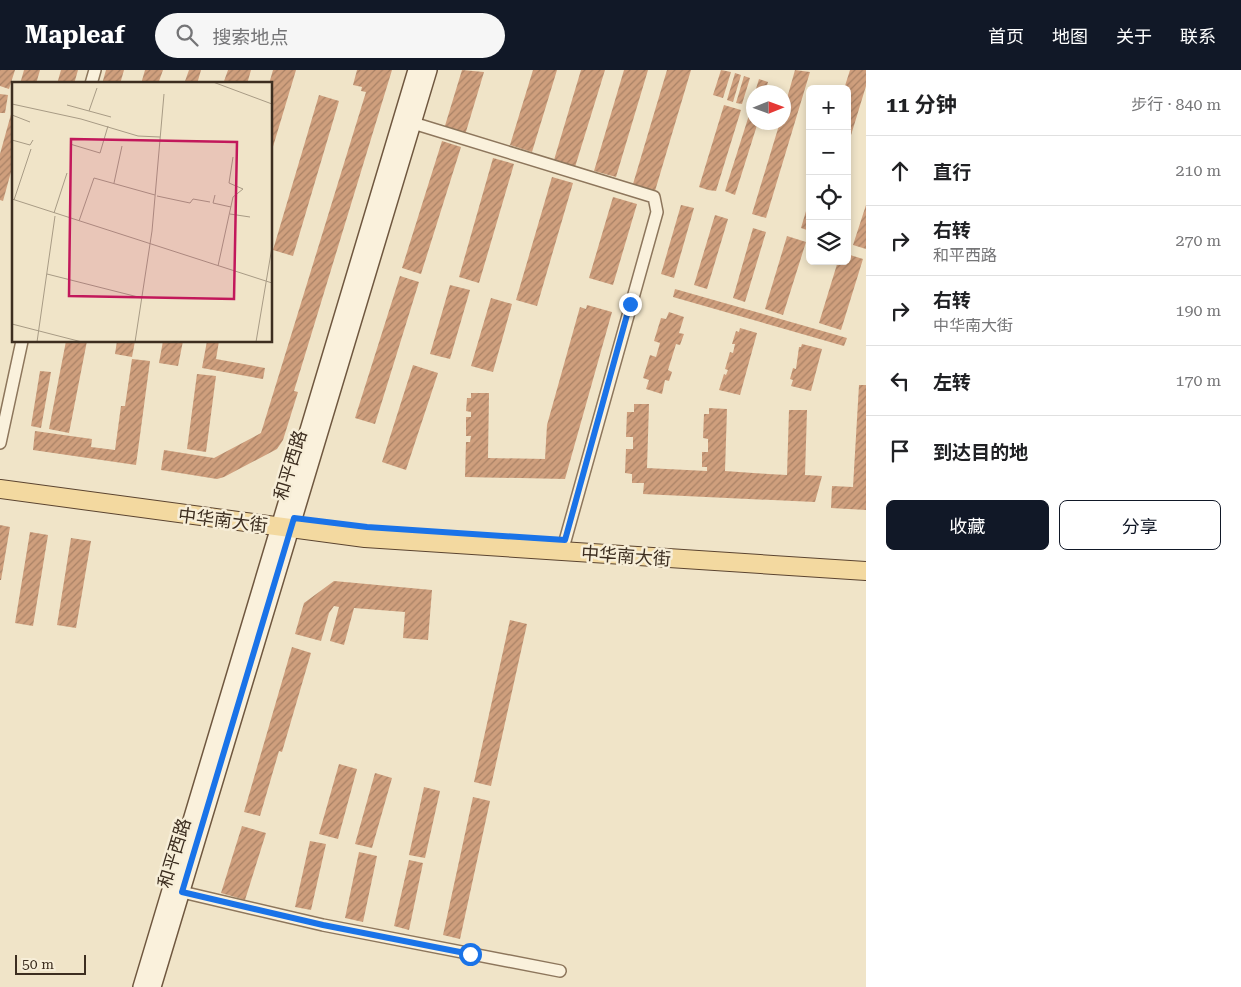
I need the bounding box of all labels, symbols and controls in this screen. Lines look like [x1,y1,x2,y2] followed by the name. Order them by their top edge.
[155,13,505,58] search box
[25,21,125,49] text: Mapleaf
[173,21,201,49] icon: search
[213,26,289,49] text: 搜索地点
[988,26,1024,47] text: 首页
[1052,26,1088,47] text: 地图
[1116,26,1152,47] text: 关于
[1180,26,1216,47] text: 联系
[12,82,272,342] inset map
[746,85,791,130] north arrow
[806,85,851,265] map controls
[806,85,851,130] button: +
[886,93,957,117] text: 11 分钟
[1131,95,1221,114] text: 步行 · 840 m
[806,130,851,175] button: −
[886,157,914,185] icon: ahead
[933,161,971,184] text: 直行
[1175,161,1221,180] text: 210 m
[806,175,851,220] button: locate
[933,219,971,242] text: 右转
[806,220,851,265] button: layers
[886,227,914,255] icon: right
[1175,231,1221,250] text: 270 m
[933,246,997,265] text: 和平西路
[933,289,971,312] text: 右转
[619,293,642,316] route end
[886,297,914,325] icon: right
[1175,301,1221,320] text: 190 m
[933,316,1013,335] text: 中华南大街
[886,367,914,395] icon: left
[933,371,971,394] text: 左转
[1175,371,1221,390] text: 170 m
[269,428,311,502] street label: 和平西路
[886,437,914,465] icon: arrive
[933,441,1028,464] text: 到达目的地
[886,500,1049,550] button: 收藏
[1059,500,1221,550] button: 分享
[177,504,269,536] street label: 中华南大街
[580,542,672,570] street label: 中华南大街
[153,816,195,890] street label: 和平西路
[459,943,482,966] route start
[15,952,86,975] scale bar
[22,956,54,972] text: 50 m

